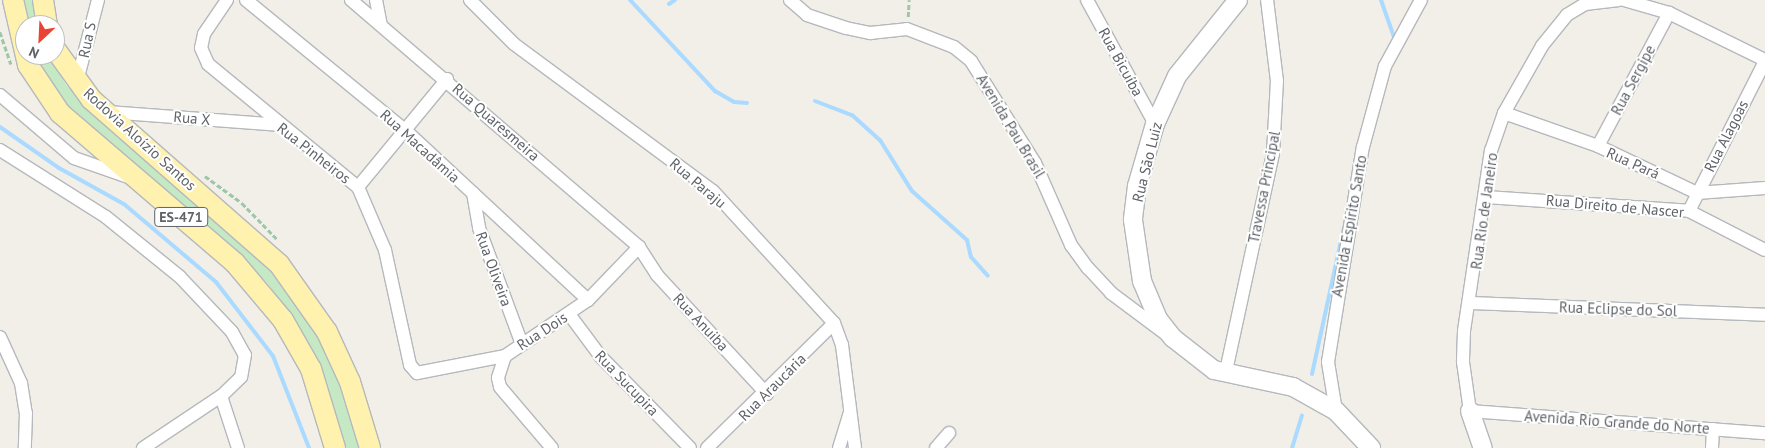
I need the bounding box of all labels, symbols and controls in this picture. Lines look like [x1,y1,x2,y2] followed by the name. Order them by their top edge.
[15,15,65,65] north arrow
[74,20,100,60] street label: Rua S
[1095,25,1147,99] street label: Rua Bicuíba
[1607,42,1659,118] street label: Rua Sergipe
[26,43,42,63] text: N
[973,71,1049,181] street label: Avenida Pau Brasil
[449,79,543,165] street label: Rua Quaresmeira
[80,84,200,194] street label: Rodovia Aloízio Santos
[1700,97,1752,175] street label: Rua Alagoas
[376,106,464,186] street label: Rua Macadâmia
[172,107,212,129] street label: Rua X
[274,119,354,187] street label: Rua Pinheiros
[1128,120,1166,204] street label: Rua São Luiz
[1244,129,1284,245] street label: Travessa Principal
[1604,143,1662,183] street label: Rua Pará
[1467,151,1501,271] street label: Rua Rio de Janeiro
[666,154,730,212] street label: Rua Paraju
[1328,154,1370,298] street label: Avenida Espírito Santo
[1545,191,1685,221] street label: Rua Direito de Nascer
[154,206,208,228] road number: ES-471
[472,229,516,309] street label: Rua Oliveira
[670,289,732,355] street label: Rua Anuiba
[1559,298,1677,320] street label: Rua Eclipse do Sol
[513,308,571,354] street label: Rua Dois
[591,347,663,419] street label: Rua Sucupira
[734,349,810,425] street label: Rua Araucária
[1524,407,1710,437] street label: Avenida Rio Grande do Norte

